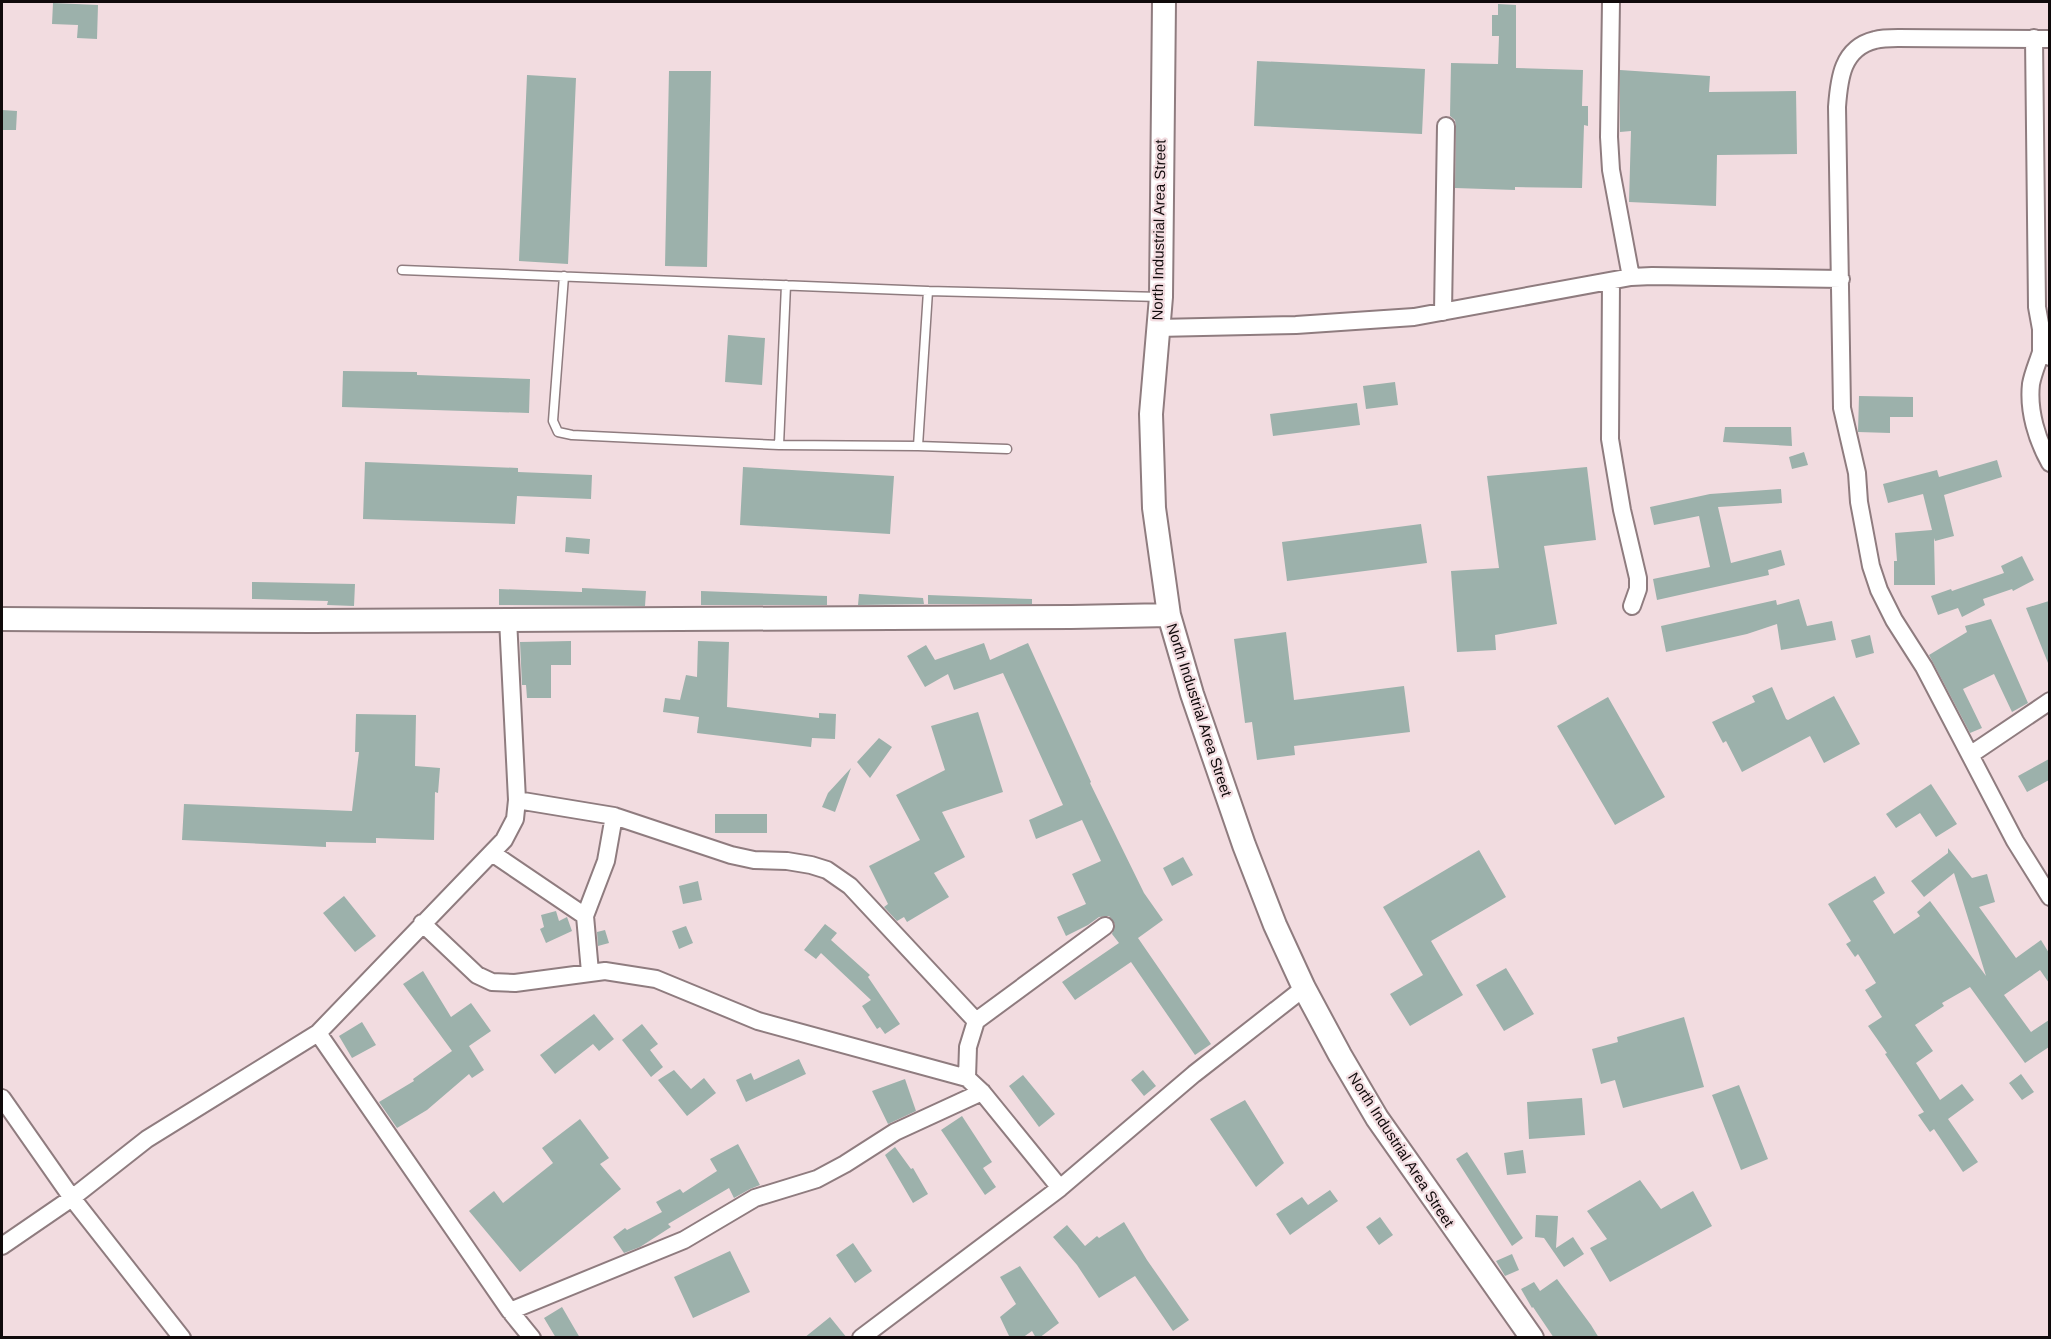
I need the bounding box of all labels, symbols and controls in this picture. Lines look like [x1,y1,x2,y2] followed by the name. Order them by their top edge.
[1148,139,1169,321] street label: North Industrial Area Street
[1163,621,1236,799] street label: North Industrial Area Street
[1345,1069,1458,1231] street label: North Industrial Area Street

